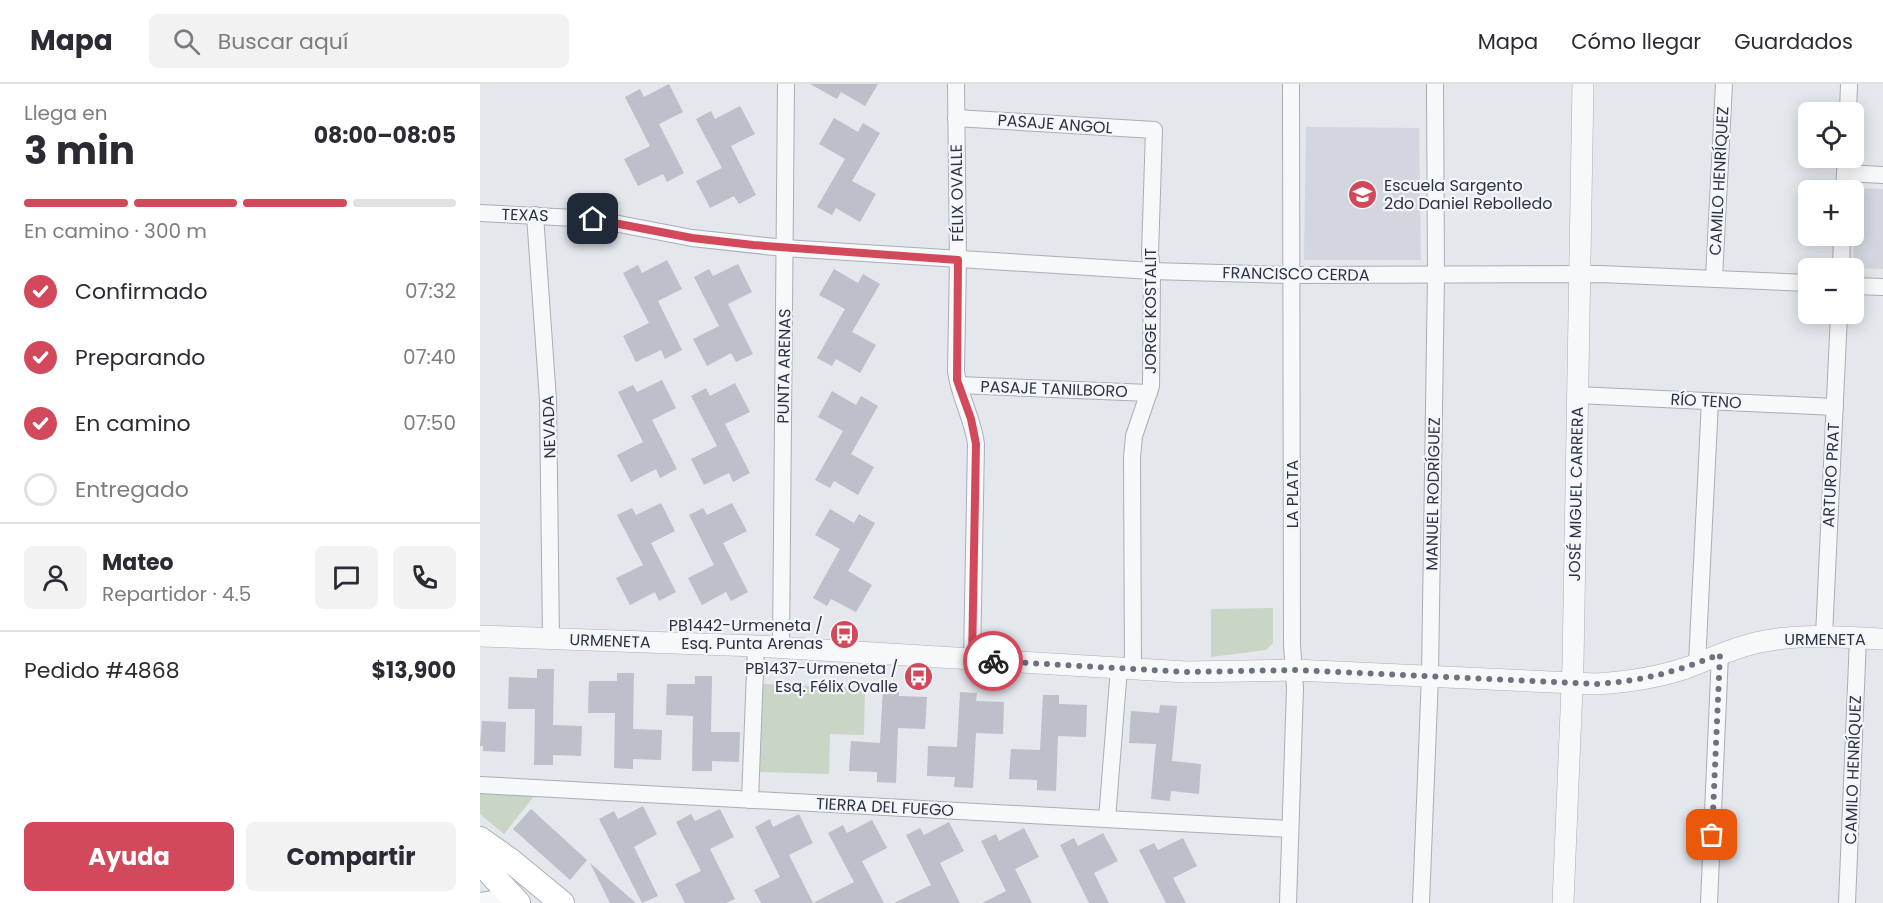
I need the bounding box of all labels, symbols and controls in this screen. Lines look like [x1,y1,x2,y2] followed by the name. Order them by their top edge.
[149,14,569,68] search box
[30,21,113,60] text: Mapa
[170,25,203,58] icon: search
[218,26,348,57] text: Buscar aquí
[1478,27,1538,56] text: Mapa
[1571,27,1701,56] text: Cómo llegar
[1734,27,1853,56] text: Guardados
[24,99,108,127] text: Llega en
[1798,102,1864,324] map controls
[1798,102,1864,168] button: locate
[1704,106,1734,256] street label: CAMILO HENRÍQUEZ
[997,109,1113,139] street label: PASAJE ANGOL
[314,120,456,151] text: 08:00–08:05
[24,123,135,178] text: 3 min
[945,144,969,242] street label: FÉLIX OVALLE
[1384,174,1553,215] place label: Escuela Sargento 2do Daniel Rebolledo
[1347,178,1379,210] school or university icon: Escuela Sargento 2do Daniel Rebolledo
[1798,180,1864,246] button: +
[567,193,618,244] pin
[576,202,609,235] icon: home
[501,203,549,227] street label: TEXAS
[24,217,207,245] text: En camino · 300 m
[1139,248,1162,374] street label: JORGE KOSTALIT
[1798,258,1864,324] button: −
[1222,261,1370,287] street label: FRANCISCO CERDA
[24,275,57,308] icon: check
[75,276,208,307] text: Confirmado
[405,277,456,305] text: 07:32
[771,308,797,424] street label: PUNTA ARENAS
[24,341,57,374] icon: check
[75,342,205,373] text: Preparando
[403,343,456,371] text: 07:40
[980,375,1128,403] street label: PASAJE TANILBORO
[1670,388,1742,414] street label: RÍO TENO
[536,395,562,459] street label: NEVADA
[1563,406,1589,581] street label: JOSÉ MIGUEL CARRERA
[24,407,57,440] icon: check
[75,408,191,439] text: En camino
[403,409,456,437] text: 07:50
[1420,417,1446,571] street label: MANUEL RODRÍGUEZ
[1817,422,1845,528] street label: ARTURO PRAT
[1281,460,1304,528] street label: LA PLATA
[75,474,189,505] text: Entregado
[24,546,87,609] button: person
[315,546,378,609] button: chat
[393,546,456,609] button: phone
[102,547,174,578] text: Mateo
[102,580,251,608] text: Repartidor · 4.5
[669,614,823,655] place label: PB1442-Urmeneta / Esq. Punta Arenas
[828,618,860,650] bus stop icon: PB1442-Urmeneta / Esq. Punta Arenas
[569,628,651,654] street label: URMENETA
[1784,628,1866,651] street label: URMENETA
[963,631,1023,691] courier
[977,645,1010,678] icon: bike
[24,655,180,686] text: Pedido #4868
[371,655,456,686] text: $13,900
[745,657,898,698] place label: PB1437-Urmeneta / Esq. Félix Ovalle
[903,661,935,693] bus stop icon: PB1437-Urmeneta / Esq. Félix Ovalle
[1839,695,1867,845] street label: CAMILO HENRÍQUEZ
[815,792,955,822] street label: TIERRA DEL FUEGO
[1686,809,1737,860] pin
[1695,818,1728,851] icon: bag
[24,822,234,891] button: Ayuda
[246,822,456,891] button: Compartir

